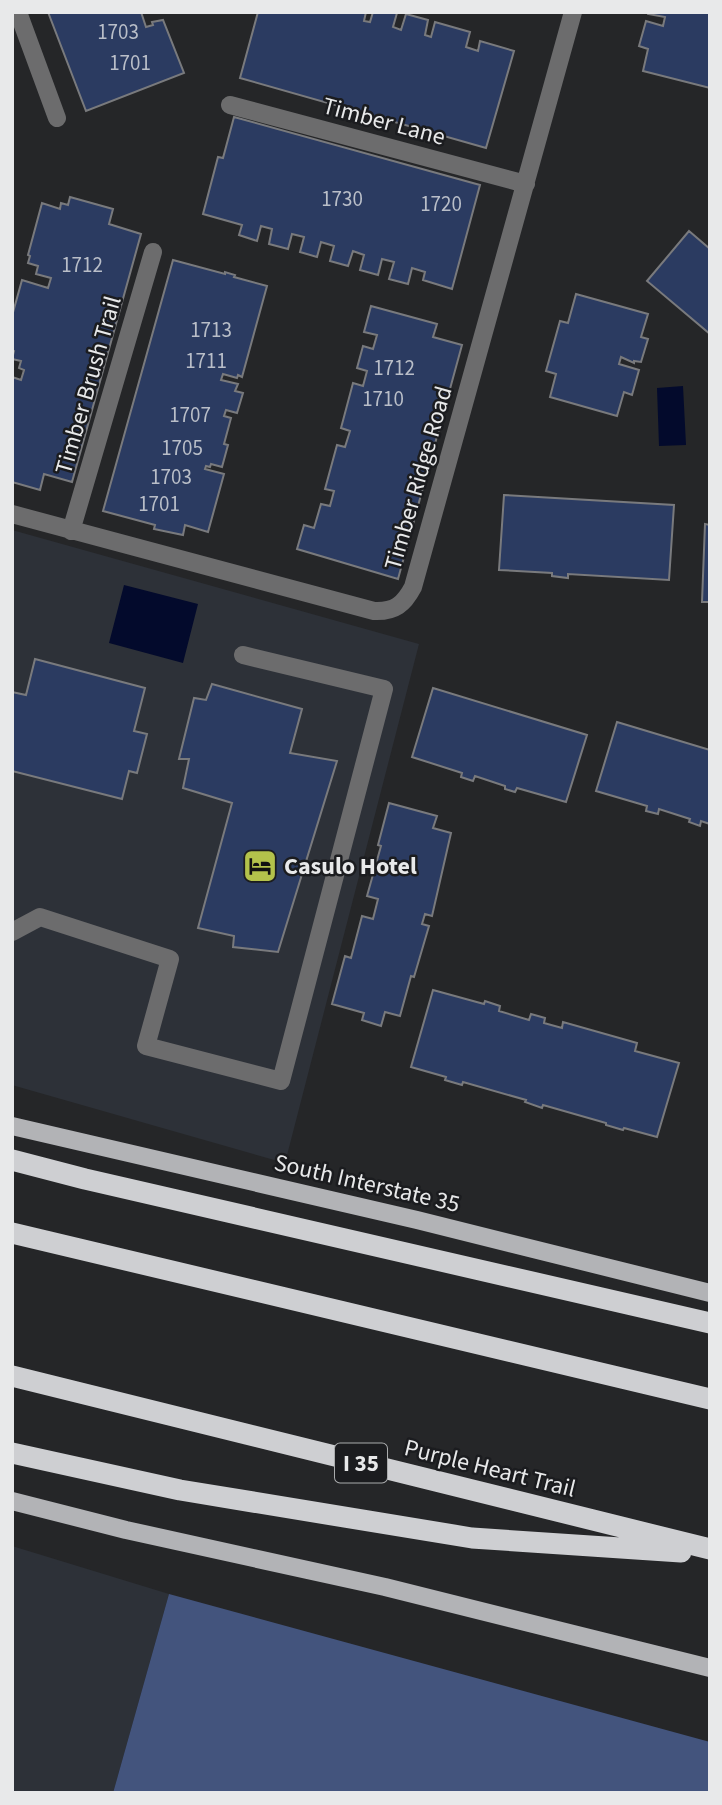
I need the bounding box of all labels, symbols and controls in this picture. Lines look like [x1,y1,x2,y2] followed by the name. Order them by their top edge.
[97,17,139,47] house number: 1703
[109,48,151,78] house number: 1701
[319,88,449,155] street label: Timber Lane
[321,184,363,214] house number: 1730
[420,189,462,219] house number: 1720
[61,250,103,280] house number: 1712
[46,292,131,478] street label: Timber Brush Trail
[190,315,232,345] house number: 1713
[185,346,227,376] house number: 1711
[373,353,415,383] house number: 1712
[375,382,461,574] street label: Timber Ridge Road
[362,384,404,414] house number: 1710
[169,400,211,430] house number: 1707
[161,433,203,463] house number: 1705
[150,462,192,492] house number: 1703
[138,489,180,519] house number: 1701
[241,847,279,885] hotel icon: Casulo Hotel
[284,849,417,884] place label: Casulo Hotel
[271,1145,463,1222] street label: South Interstate 35
[401,1430,579,1507] street label: Purple Heart Trail
[335,1444,387,1482] road number: I 35

